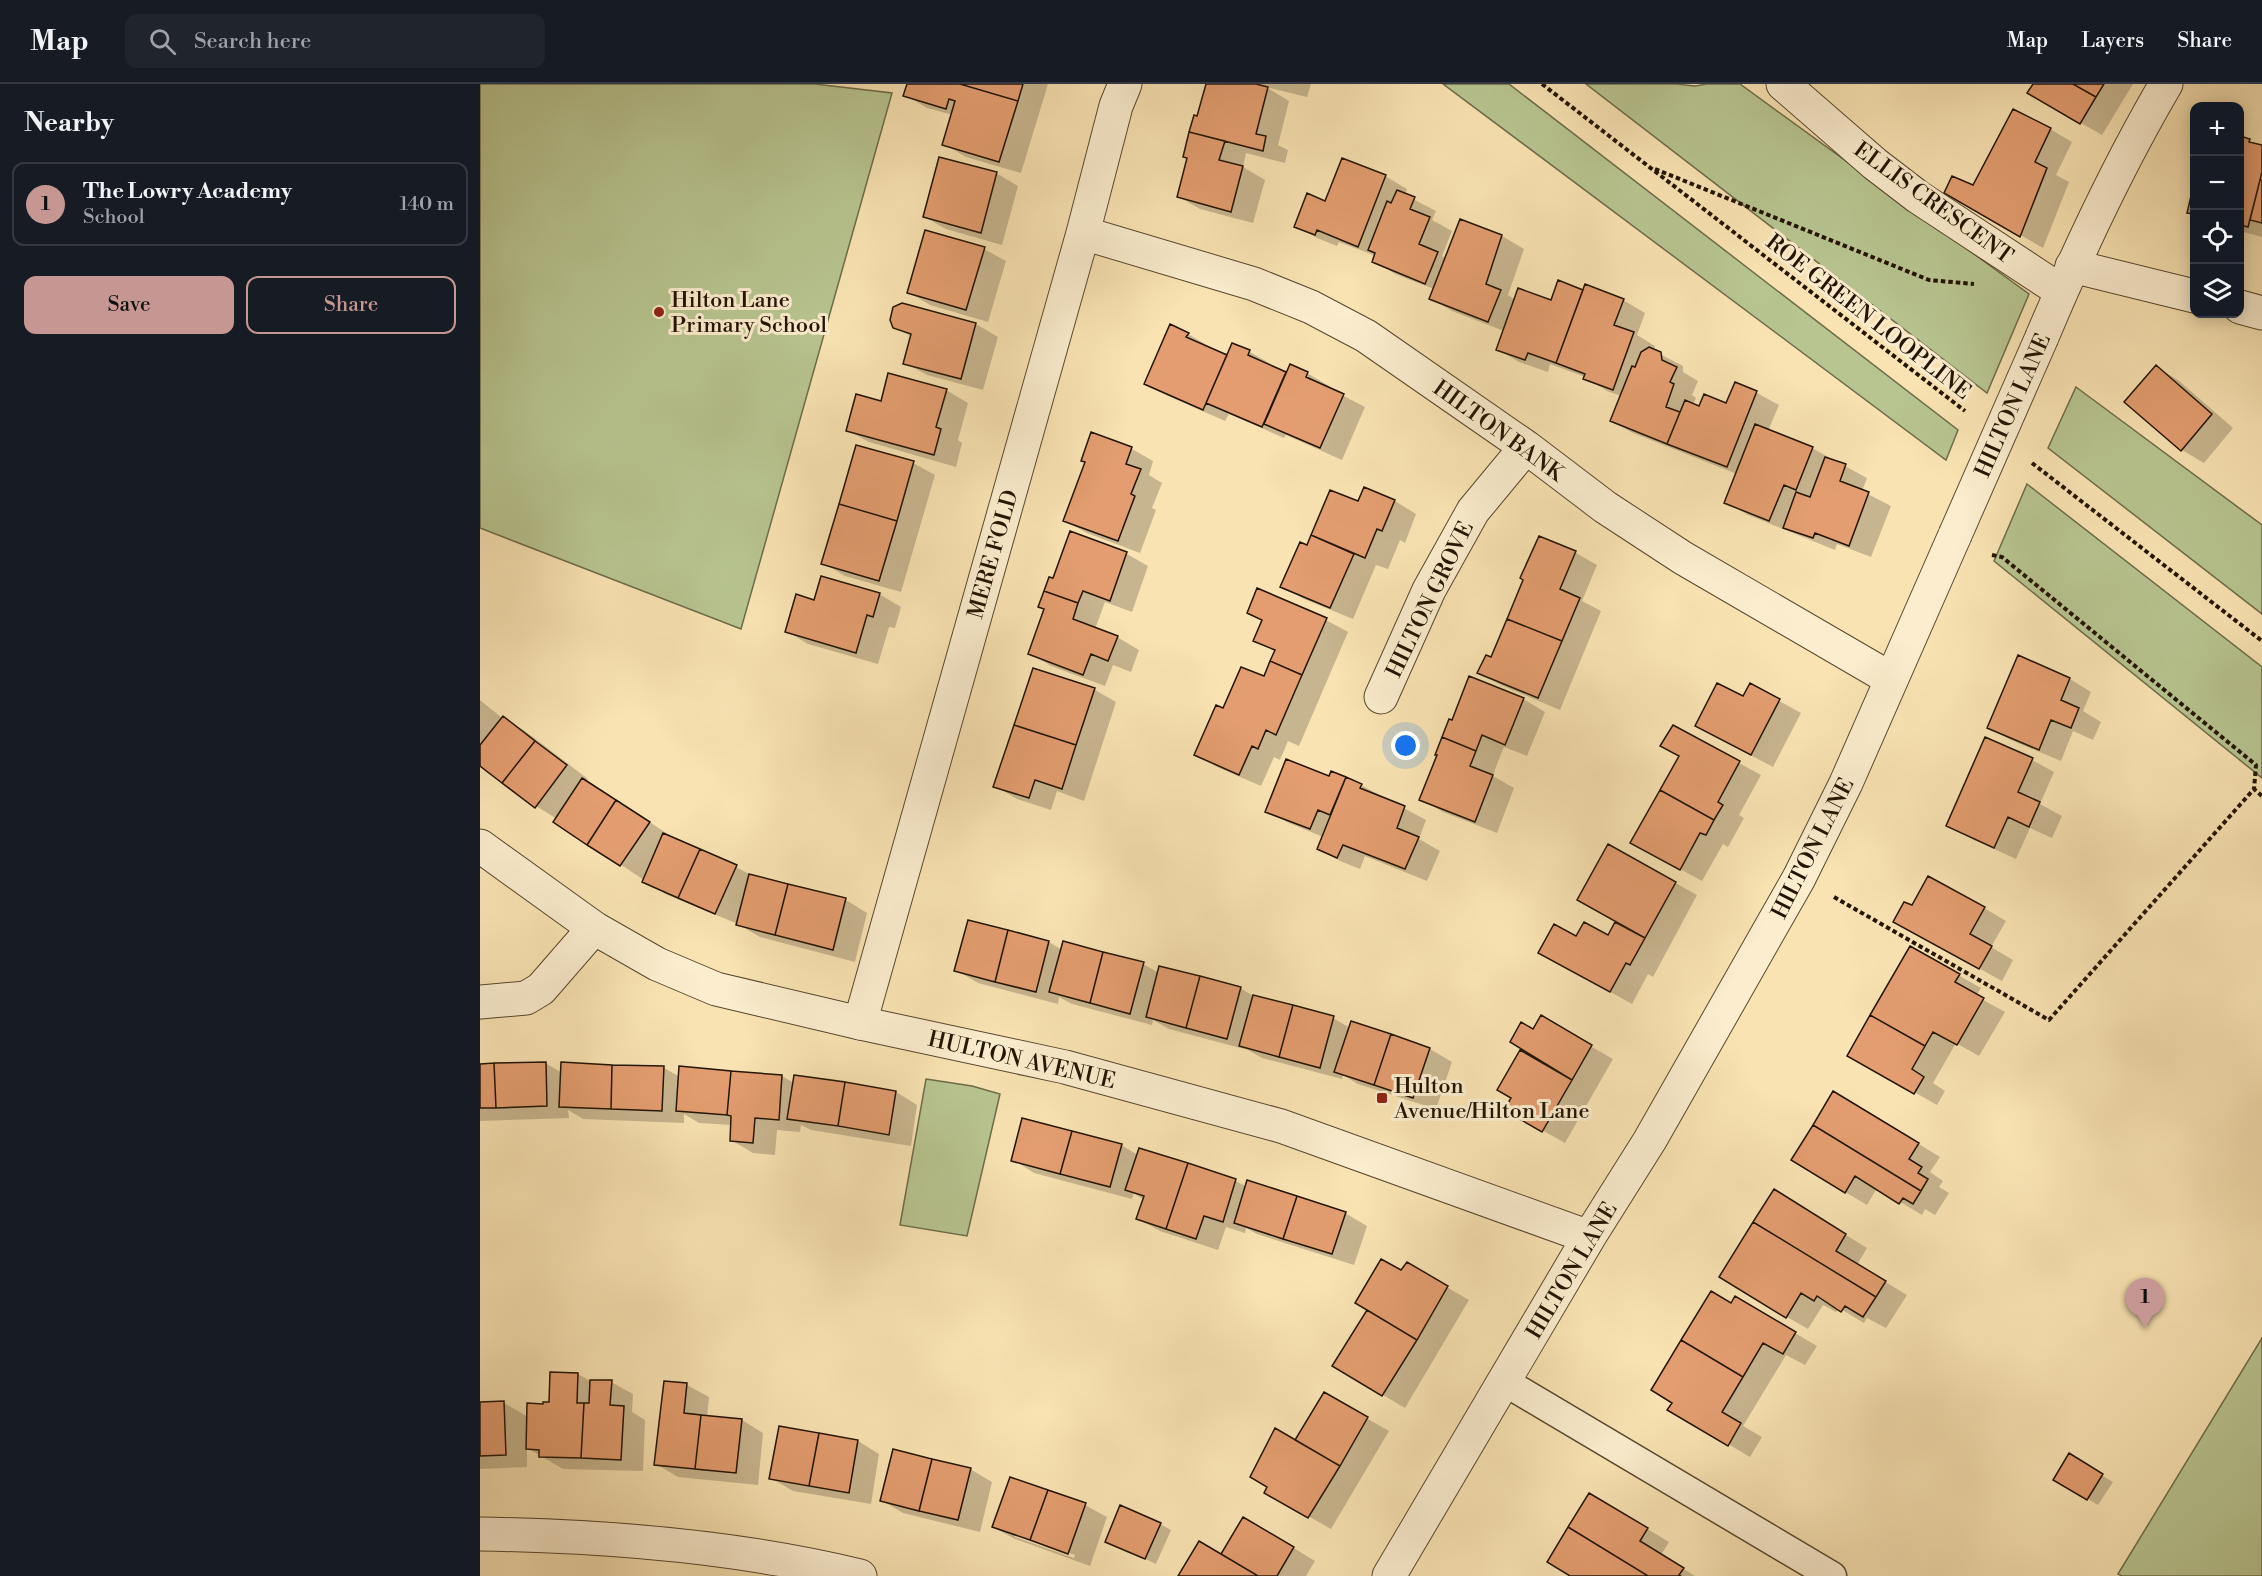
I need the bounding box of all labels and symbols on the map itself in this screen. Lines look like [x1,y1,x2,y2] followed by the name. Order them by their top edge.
[1848,136,2018,270] street label: ELLIS CRESCENT
[1760,229,1976,406] street label: ROE GREEN LOOPLINE
[671,287,828,339] place label: Hilton Lane Primary School
[652,305,666,319] marker: Hilton Lane Primary School
[1970,329,2057,482] street label: HILTON LANE
[1427,375,1570,489] street label: HILTON BANK
[962,487,1025,622] street label: MERE FOLD
[1381,517,1480,682] street label: HILTON GROVE
[1391,731,1420,760] your location
[1766,774,1860,924] street label: HILTON LANE
[925,1026,1118,1095] street label: HULTON AVENUE
[1393,1073,1590,1125] place label: Hulton Avenue/Hilton Lane
[1375,1091,1389,1105] marker: Hulton Avenue/Hilton Lane
[1521,1198,1624,1344] street label: HILTON LANE
[2126,1278,2164,1328] pin: 1

